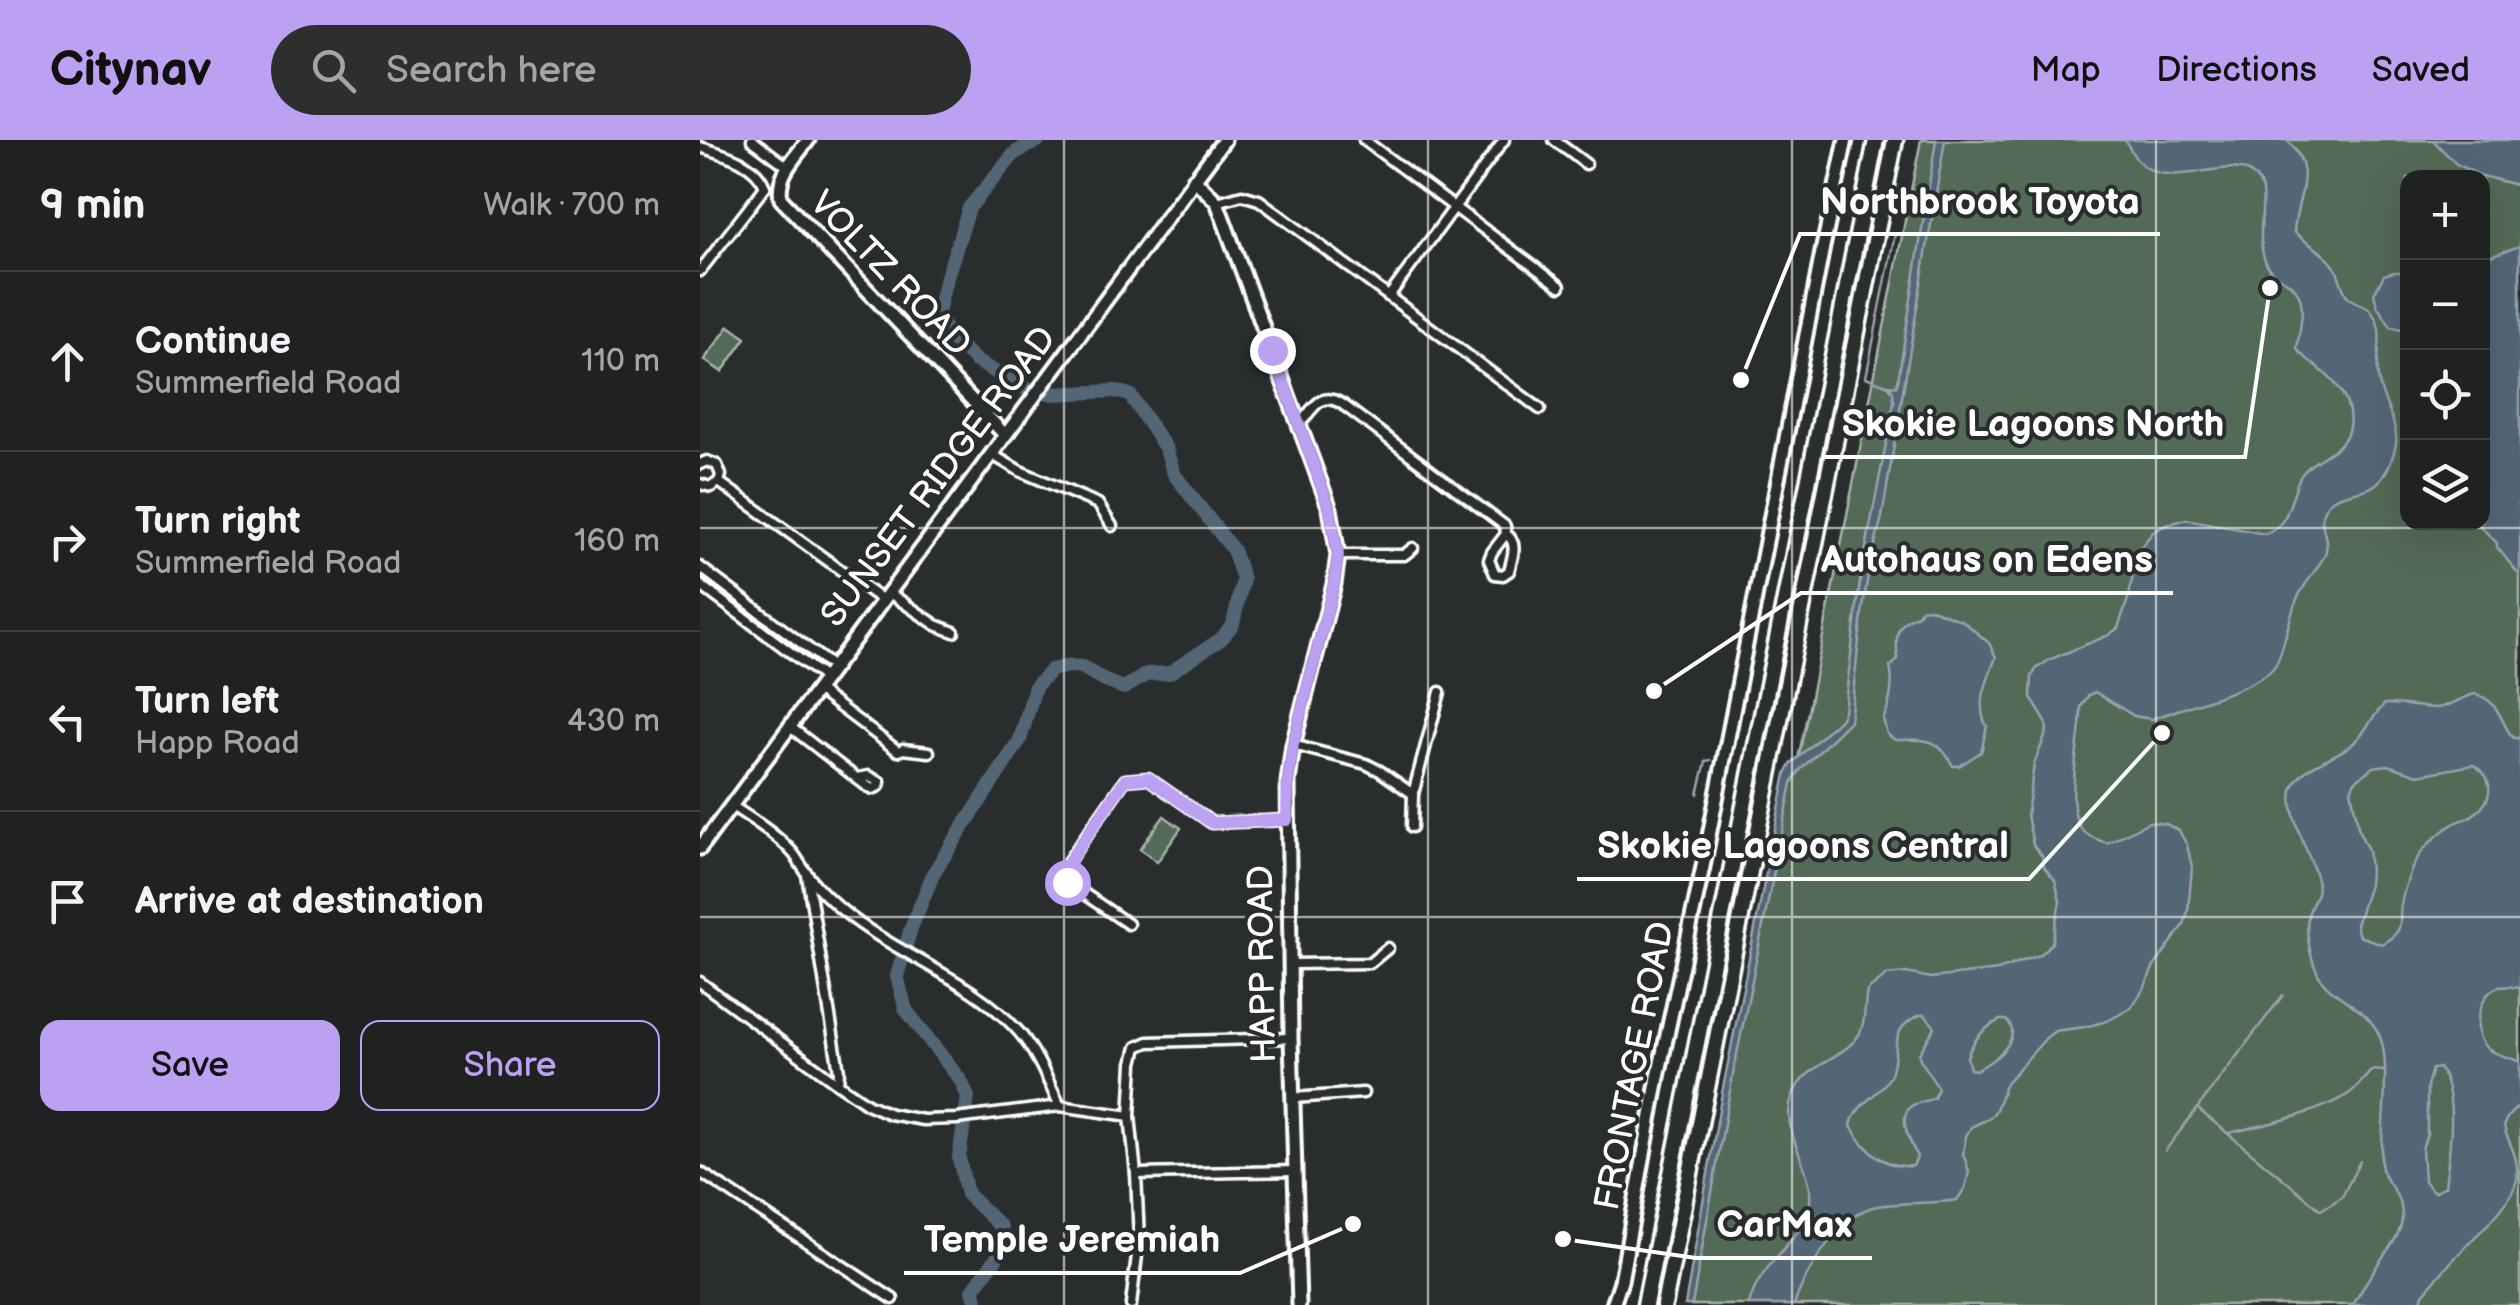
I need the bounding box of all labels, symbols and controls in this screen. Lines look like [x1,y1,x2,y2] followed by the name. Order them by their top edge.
[271,25,971,115] search box
[50,42,211,99] text: Citynav
[306,43,361,98] icon: search
[386,48,597,93] text: Search here
[2031,49,2101,92] text: Map
[2156,49,2317,92] text: Directions
[2372,49,2470,92] text: Saved
[1800,166,2160,234] callout: Northbrook Toyota
[2400,170,2490,530] map controls
[2400,170,2490,260] button: +
[40,180,146,231] text: 9 min
[1820,180,2140,225] text: Northbrook Toyota
[800,182,980,366] street label: VOLTZ ROAD
[483,186,660,225] text: Walk · 700 m
[2400,260,2490,350] button: −
[812,318,1066,636] street label: SUNSET RIDGE ROAD
[135,319,291,364] text: Continue
[1250,328,1296,374] route end
[40,334,95,389] icon: ahead
[581,342,660,381] text: 110 m
[2400,350,2490,440] button: locate
[135,364,401,403] text: Summerfield Road
[1822,389,2245,457] callout: Skokie Lagoons North
[1842,402,2224,447] text: Skokie Lagoons North
[2400,440,2490,530] button: layers
[135,499,300,544] text: Turn right
[40,514,95,569] icon: right
[574,522,660,561] text: 160 m
[1801,525,2173,593] callout: Autohaus on Edens
[1820,538,2153,583] text: Autohaus on Edens
[135,544,401,583] text: Summerfield Road
[135,679,279,724] text: Turn left
[40,694,95,749] icon: left
[567,702,660,741] text: 430 m
[135,724,300,763] text: Happ Road
[1577,811,2029,879] callout: Skokie Lagoons Central
[1597,824,2009,869] text: Skokie Lagoons Central
[1045,860,1091,906] route start
[1240,865,1286,1063] street label: HAPP ROAD
[40,874,95,929] icon: arrive
[135,879,484,924] text: Arrive at destination
[1586,918,1684,1214] street label: FRONTAGE ROAD
[40,1020,340,1111] button: Save
[360,1020,660,1111] button: Share
[1696,1190,1872,1258] callout: CarMax
[1716,1203,1852,1248] text: CarMax
[904,1205,1240,1273] callout: Temple Jeremiah
[924,1218,1220,1263] text: Temple Jeremiah

